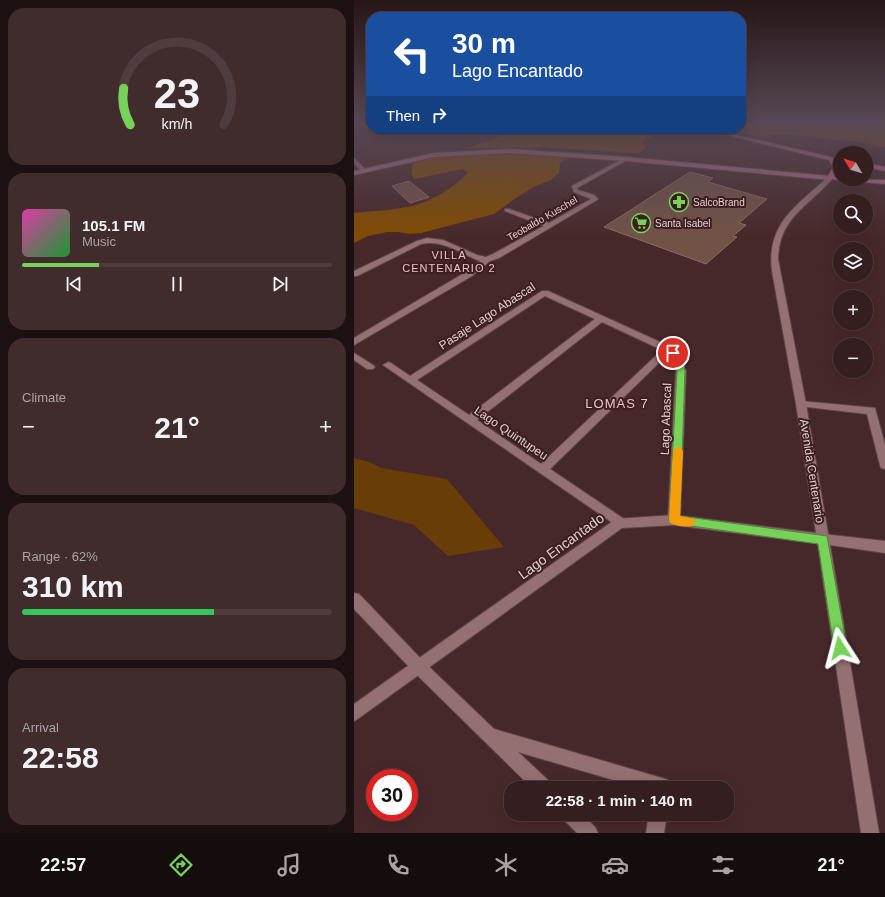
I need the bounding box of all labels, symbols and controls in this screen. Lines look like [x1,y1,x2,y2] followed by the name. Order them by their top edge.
[386,28,438,80] icon: left
[452,28,516,59] text: 30 m
[452,61,583,81] text: Lago Encantado
[154,69,200,116] text: 23
[428,104,450,126] icon: right
[386,107,420,124] text: Then
[162,115,193,131] text: km/h
[833,146,873,186] north arrow
[833,146,873,378] map controls
[668,191,690,213] pharmacy icon: SalcoBrand
[505,194,579,243] street label: Teobaldo Kuschel
[833,194,873,234] button: search
[693,197,745,208] place label: SalcoBrand
[630,212,652,234] supermarket icon: Santa Isabel
[82,217,145,234] text: 105.1 FM
[655,218,711,229] place label: Santa Isabel
[82,234,116,249] text: Music
[833,242,873,282] button: layers
[402,249,496,274] district label: VILLA CENTENARIO 2
[63,273,85,295] icon: previous
[166,273,188,295] icon: pause
[269,273,291,295] icon: next
[436,280,538,352] street label: Pasaje Lago Abascal
[833,290,873,330] button: +
[656,336,690,370] pin
[833,338,873,378] button: −
[662,342,684,364] icon: arrive
[658,383,674,455] street label: Lago Abascal
[22,390,66,405] text: Climate
[585,396,649,411] district label: LOMAS 7
[472,403,550,463] street label: Lago Quintupeu
[154,411,200,444] text: 21°
[22,414,35,439] text: −
[319,414,332,439] text: +
[797,418,827,524] street label: Avenida Centenario
[515,509,607,582] street label: Lago Encantado
[22,549,98,564] text: Range · 62%
[22,570,124,603] text: 310 km
[819,627,861,669] position arrow
[22,720,59,735] text: Arrival
[22,741,99,774] text: 22:58
[366,769,418,821] speed limit sign: 30
[546,792,692,809] text: 22:58 · 1 min · 140 m
[167,851,195,879] icon: directions
[275,851,303,879] icon: music
[384,851,412,879] icon: phone
[492,851,520,879] icon: climate
[601,851,629,879] icon: car
[709,851,737,879] icon: filters
[40,855,86,875] text: 22:57
[817,855,845,875] text: 21°

